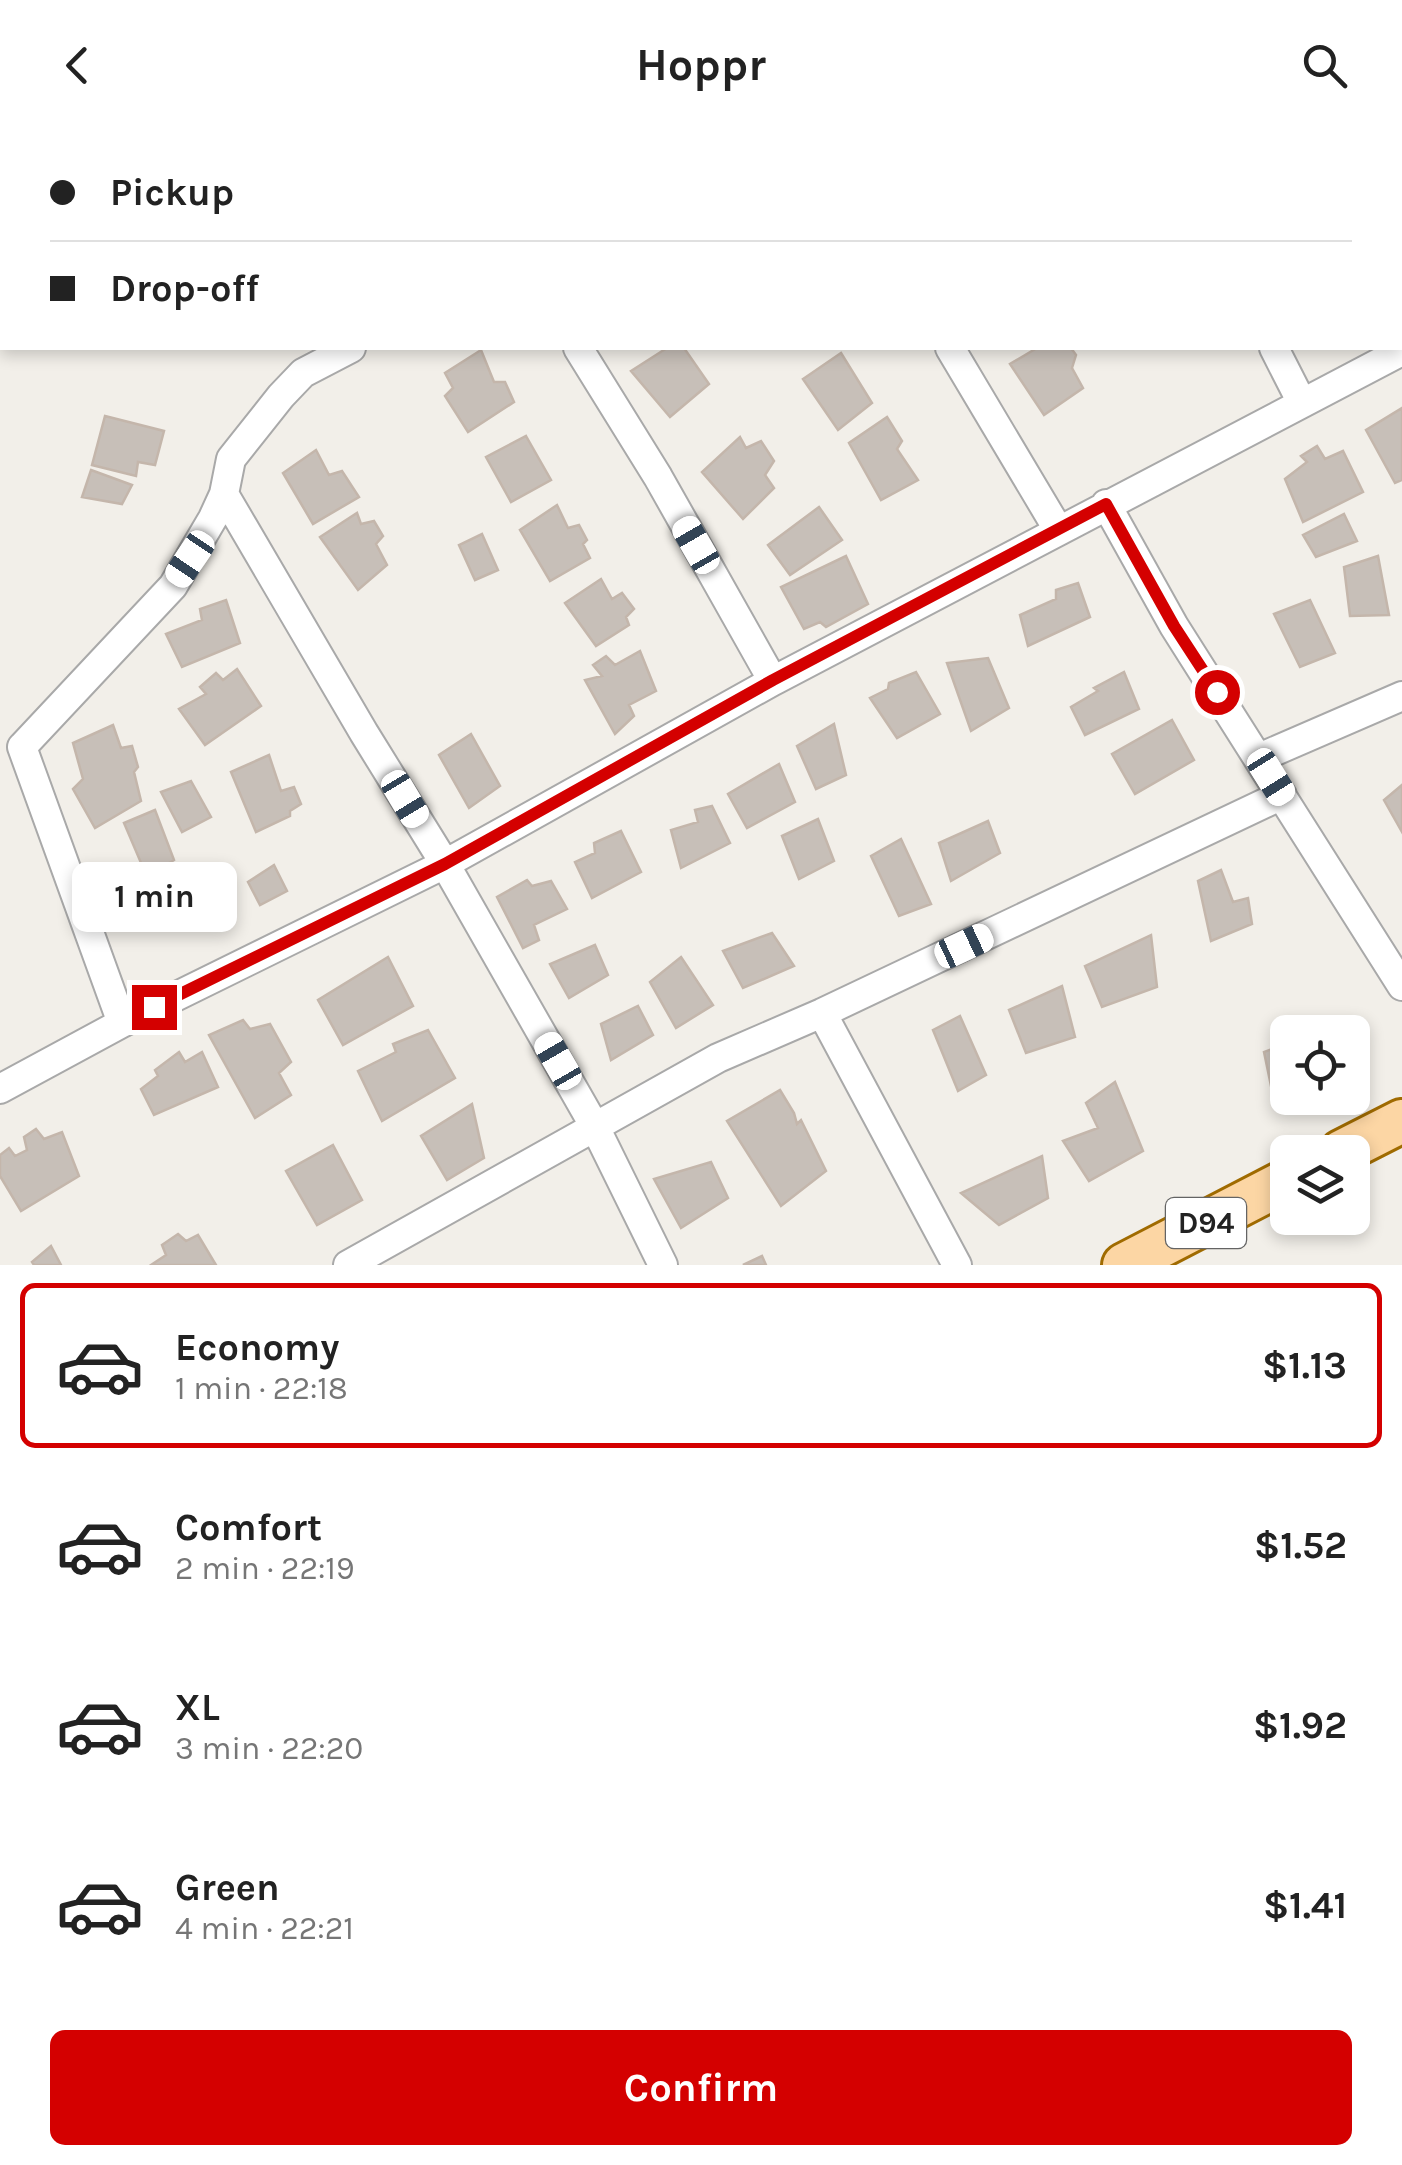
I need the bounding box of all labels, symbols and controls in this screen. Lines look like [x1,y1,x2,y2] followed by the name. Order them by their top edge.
[50,38,105,93] icon: back
[1297,38,1352,93] icon: search
[636,39,766,91] text: Hoppr
[110,170,234,215] text: Pickup
[110,266,259,311] text: Drop-off
[668,512,724,578] car
[161,526,219,592] car
[1195,670,1240,715] route start
[1242,744,1300,810] car
[377,766,433,832] car
[72,862,236,932] callout: 1 min
[114,878,195,915] text: 1 min
[930,920,998,972] car
[132,985,177,1030] route end
[1270,1015,1370,1235] map controls
[1270,1015,1370,1115] button: locate
[530,1028,586,1094] car
[1270,1135,1370,1235] button: layers
[1166,1198,1246,1248] road number: D94
[55,1321,145,1411] icon: car
[175,1325,339,1370] text: Economy
[1262,1343,1347,1388] text: $1.13
[175,1370,348,1407] text: 1 min · 22:18
[55,1501,145,1591] icon: car
[175,1505,322,1550] text: Comfort
[1254,1523,1347,1568] text: $1.52
[175,1550,354,1587] text: 2 min · 22:19
[55,1681,145,1771] icon: car
[175,1685,220,1730] text: XL
[1253,1703,1347,1748] text: $1.92
[175,1730,363,1767] text: 3 min · 22:20
[55,1861,145,1951] icon: car
[175,1865,280,1910] text: Green
[1263,1883,1347,1928] text: $1.41
[175,1910,354,1947] text: 4 min · 22:21
[50,2030,1352,2145] button: Confirm

